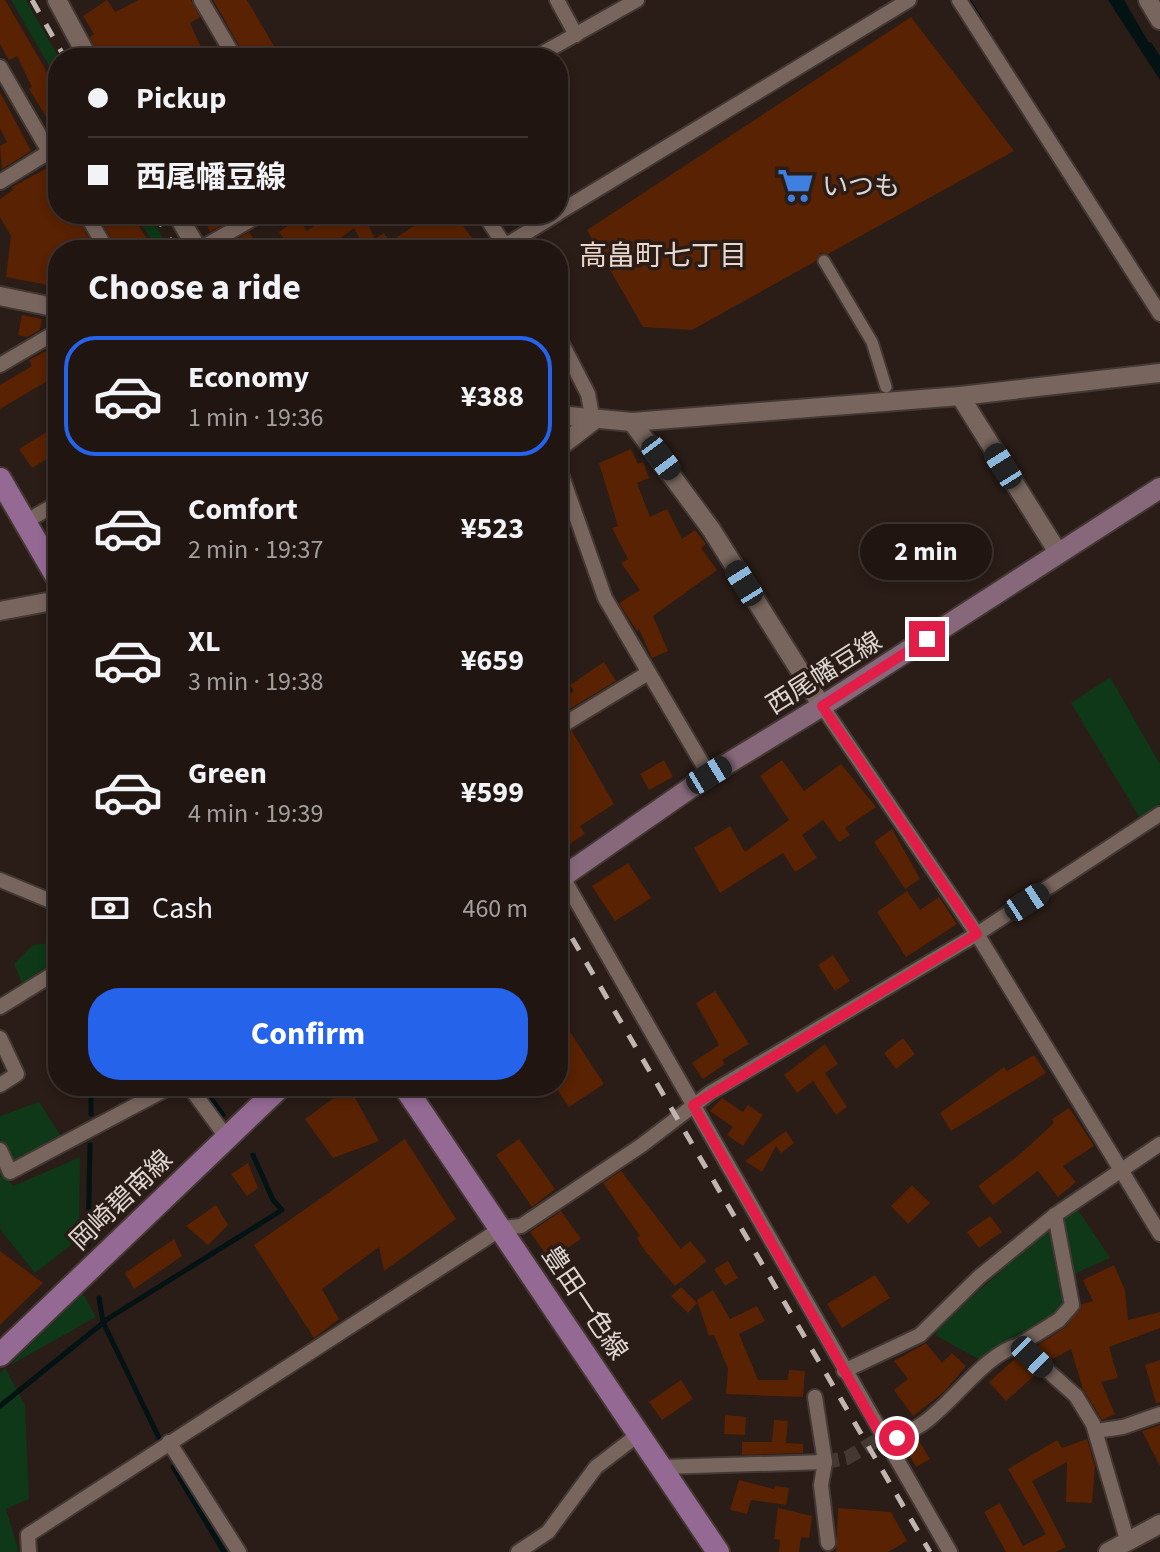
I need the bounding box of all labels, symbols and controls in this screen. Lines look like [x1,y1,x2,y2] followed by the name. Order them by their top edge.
[136,77,226,120] text: Pickup
[136,156,286,199] text: 西尾幡豆線
[777,167,815,205] supermarket icon: いつも
[822,168,900,205] place label: いつも
[579,236,747,276] district label: 高畠町七丁目
[88,262,301,313] text: Choose a ride
[188,356,309,399] text: Economy
[92,360,164,432] icon: car
[461,375,524,418] text: ¥388
[188,399,323,436] text: 1 min · 19:36
[637,432,685,484] car
[980,439,1026,493] car
[188,488,298,531] text: Comfort
[92,492,164,564] icon: car
[461,507,524,550] text: ¥523
[861,523,993,579] callout: 2 min
[188,531,323,568] text: 2 min · 19:37
[894,533,958,570] text: 2 min
[721,556,767,610] car
[188,620,221,663] text: XL
[909,621,945,657] route end
[759,623,889,723] street label: 西尾幡豆線
[92,624,164,696] icon: car
[461,639,524,682] text: ¥659
[188,663,323,700] text: 3 min · 19:38
[188,752,267,795] text: Green
[682,752,736,798] car
[92,756,164,828] icon: car
[461,771,524,814] text: ¥599
[188,795,323,832] text: 4 min · 19:39
[1000,879,1054,925] car
[88,886,132,930] icon: cash
[152,887,213,930] text: Cash
[462,890,528,927] text: 460 m
[88,988,528,1080] button: Confirm
[61,1142,181,1258] street label: 岡崎碧南線
[533,1239,637,1367] street label: 豊田一色線
[1006,1332,1058,1382] car
[879,1420,915,1456] route start

